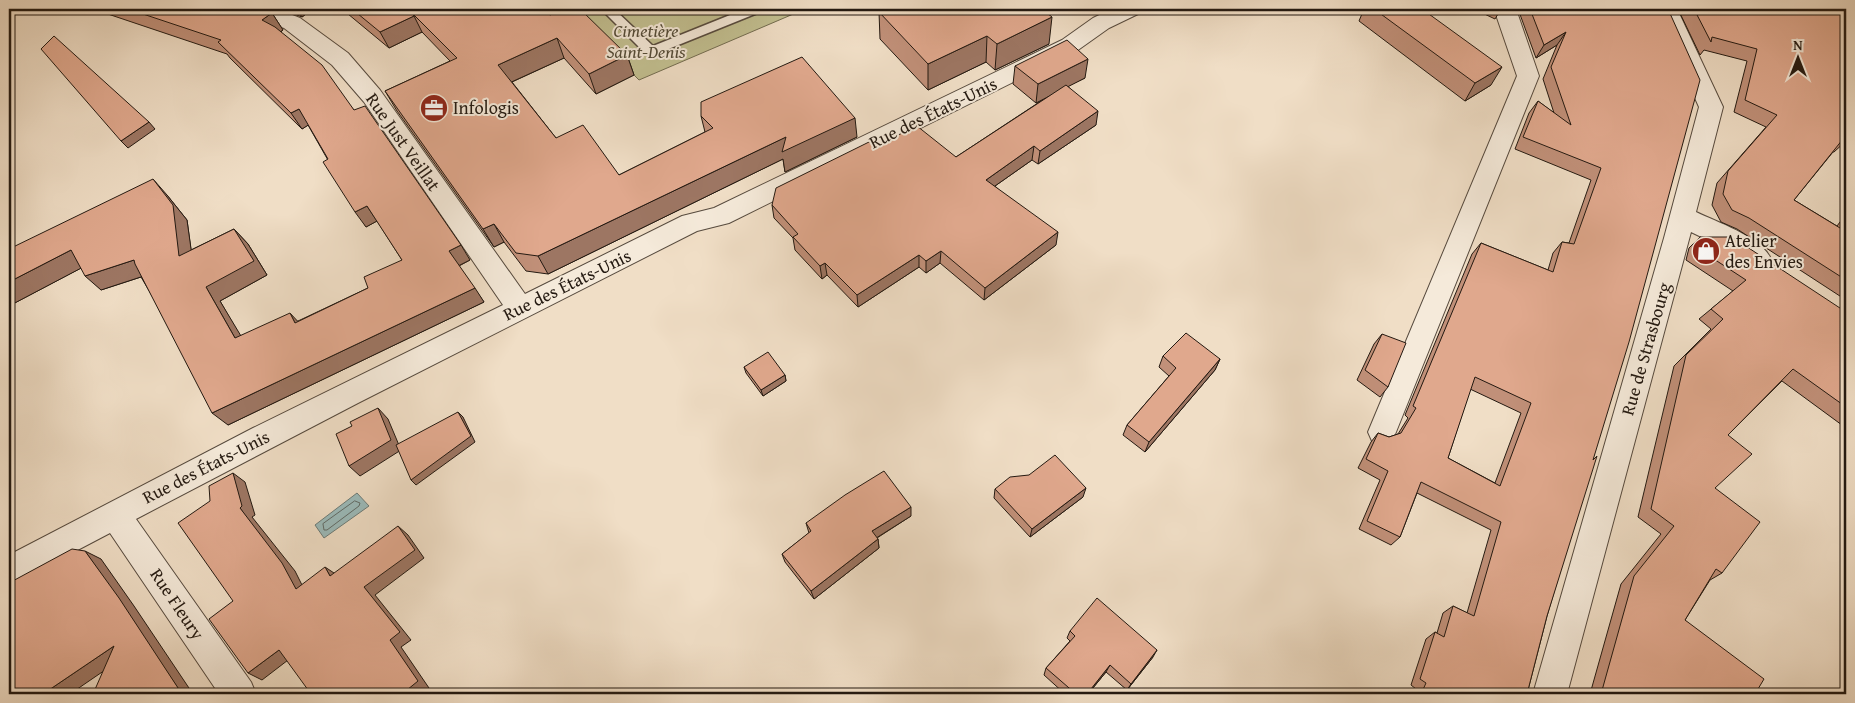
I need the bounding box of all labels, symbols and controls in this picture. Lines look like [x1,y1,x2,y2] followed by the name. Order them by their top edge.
[606,17,686,65] park label: Cimetière Saint-Denis
[1772,32,1822,82] north arrow
[1793,35,1803,55] text: N
[864,70,1001,155] street label: Rue des États-Unis
[359,87,448,197] street label: Rue Just Veillat
[419,93,449,123] office icon: Infologis
[453,94,519,121] place label: Infologis
[1725,227,1803,275] place label: Atelier des Envies
[1691,236,1721,266] shop icon: Atelier des Envies
[498,242,635,327] street label: Rue des États-Unis
[1614,279,1677,419] street label: Rue de Strasbourg
[138,423,274,510] street label: Rue des États-Unis
[144,563,211,645] street label: Rue Fleury

